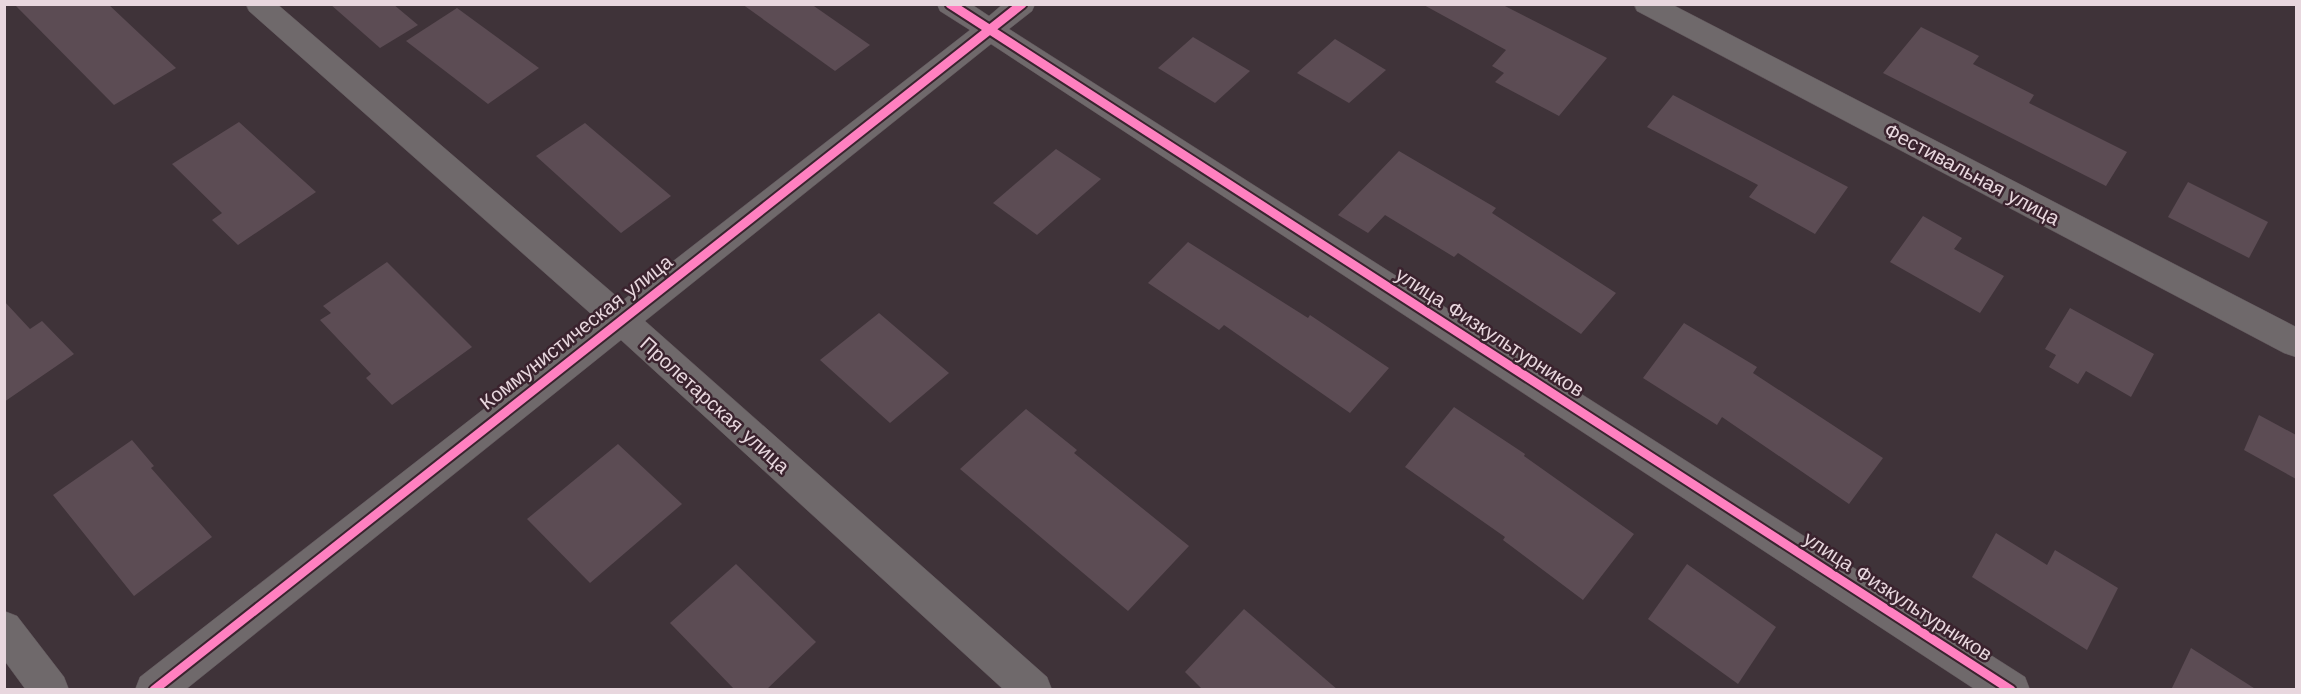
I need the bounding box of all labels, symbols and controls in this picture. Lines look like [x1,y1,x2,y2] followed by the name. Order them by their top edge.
[1880,118,2065,231] street label: Фестивальная улица
[475,249,678,415] street label: Коммунистическая улица
[1391,262,1589,402] street label: улица Физкультурников
[635,332,795,479] street label: Пролетарская улица
[1799,526,1997,666] street label: улица Физкультурников

